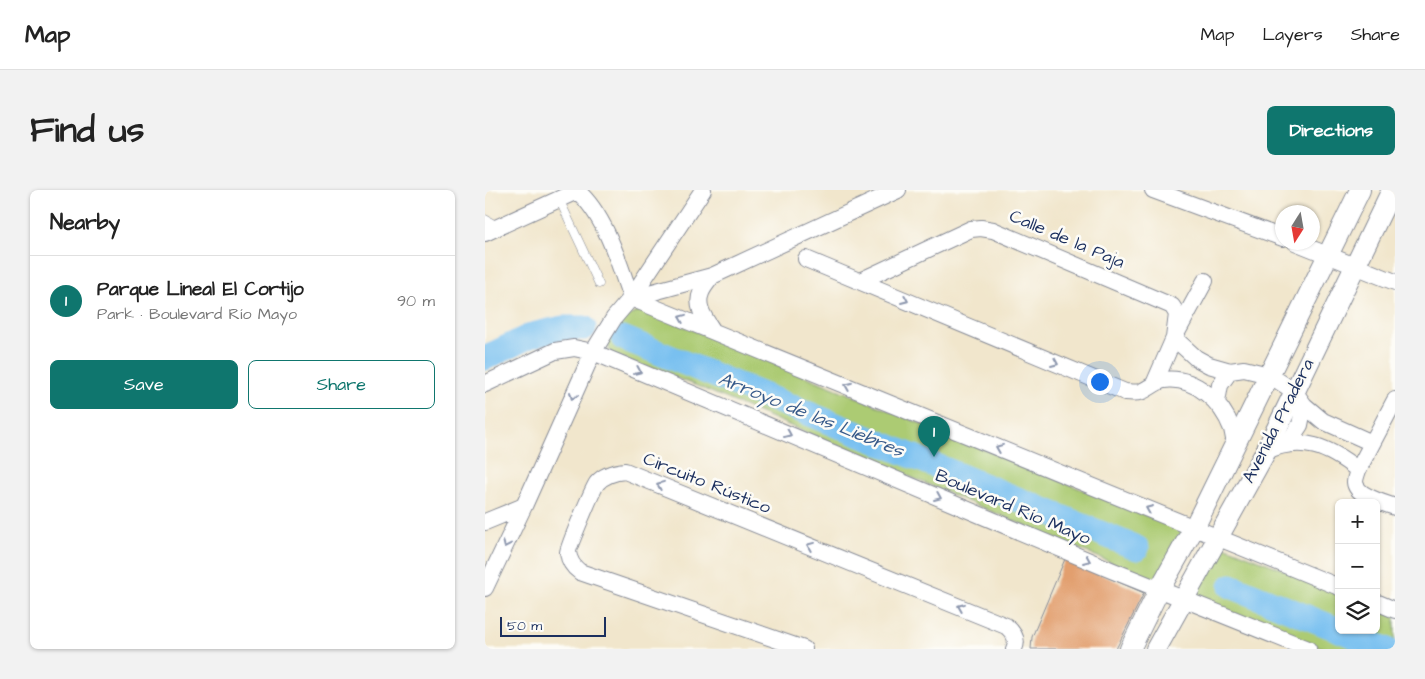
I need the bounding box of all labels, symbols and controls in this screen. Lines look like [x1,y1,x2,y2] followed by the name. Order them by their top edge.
[25,18,70,52] text: Map
[1200,22,1234,47] text: Map
[1262,22,1323,47] text: Layers
[1351,22,1400,47] text: Share
[30,106,144,155] text: Find us
[1267,106,1395,155] button: Directions
[1006,203,1128,275] street label: Calle de la Paja
[1275,205,1320,250] north arrow
[50,208,120,237] text: Nearby
[97,276,304,303] text: Parque Lineal El Cortijo
[65,290,67,312] text: 1
[397,290,435,312] text: 90 m
[900,294,908,304] one-way arrow
[97,303,297,325] text: Park · Boulevard Río Mayo
[678,314,687,325] one-way arrow
[1236,354,1320,488] street label: Avenida Pradera
[1050,357,1058,367] one-way arrow
[50,360,238,409] button: Save
[248,360,435,409] button: Share
[633,364,642,375] one-way arrow
[714,366,909,465] water label: Arroyo de las Liebres
[1087,369,1113,395] your location
[844,382,853,393] one-way arrow
[569,391,580,400] one-way arrow
[918,416,950,457] pin: 1
[783,428,792,438] one-way arrow
[995,444,1004,454] one-way arrow
[639,446,775,520] street label: Circuito Rústico
[931,463,1094,552] street label: Boulevard Río Mayo
[656,481,664,491] one-way arrow
[933,492,941,502] one-way arrow
[1335,499,1380,634] map controls
[1335,499,1380,544] button: +
[1145,505,1154,516] one-way arrow
[501,539,512,548] one-way arrow
[806,542,815,553] one-way arrow
[1335,544,1380,589] button: −
[1082,554,1091,565] one-way arrow
[1335,589,1380,634] button: layers
[957,603,966,614] one-way arrow
[500,614,606,637] scale bar
[507,616,542,636] text: 50 m

